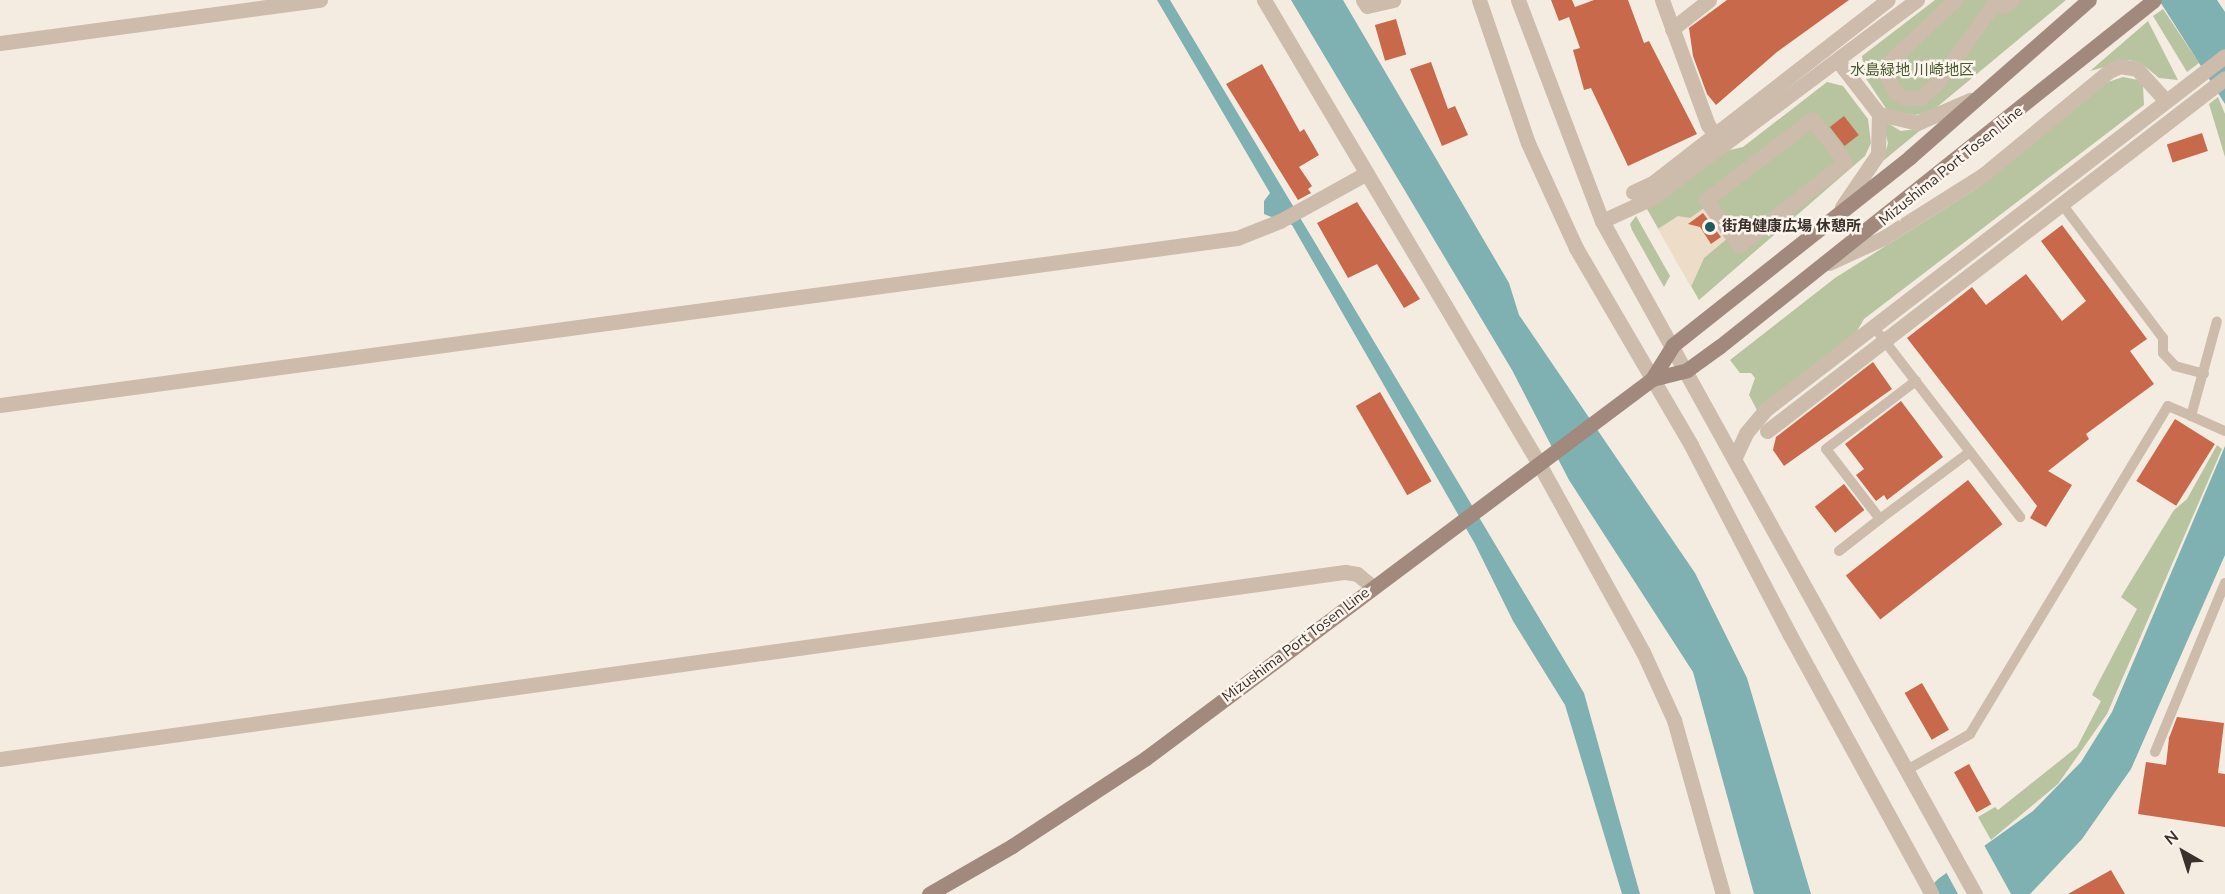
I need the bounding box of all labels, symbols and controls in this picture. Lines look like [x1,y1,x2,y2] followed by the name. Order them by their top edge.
[1850,62,1974,80] park label: 水島緑地 川崎地区
[1875,102,2027,230] street label: Mizushima Port Tosen Line
[1722,218,1861,236] place label: 街角健康広場 休憩所
[1703,220,1717,234] marker: 街角健康広場 休憩所
[1219,584,1373,706] street label: Mizushima Port Tosen Line
[2153,822,2213,882] north arrow
[2160,826,2183,850] text: N

